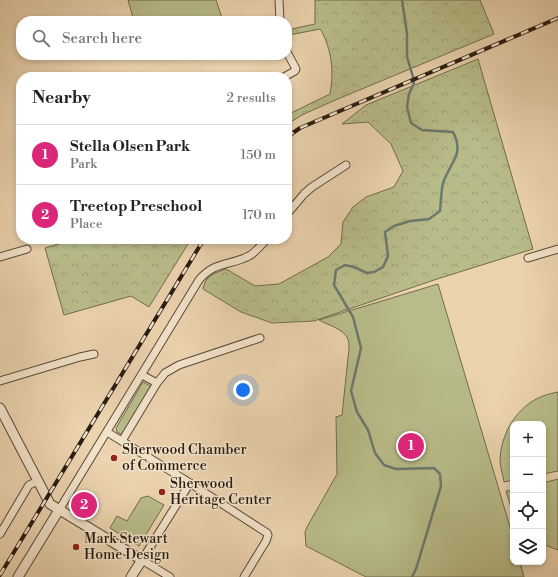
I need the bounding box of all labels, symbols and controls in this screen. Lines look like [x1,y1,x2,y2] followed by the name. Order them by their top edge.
[16,16,292,60] search box
[30,27,52,49] icon: search
[62,29,142,48] text: Search here
[32,87,91,109] text: Nearby
[227,90,276,106] text: 2 results
[70,137,190,156] text: Stella Olsen Park
[42,147,48,163] text: 1
[241,147,276,163] text: 150 m
[70,156,97,172] text: Park
[70,197,202,216] text: Treetop Preschool
[41,207,49,223] text: 2
[242,207,276,223] text: 170 m
[70,216,102,232] text: Place
[233,380,253,400] your location
[510,421,546,565] map controls
[510,421,546,457] button: +
[398,431,424,461] pin: 1
[122,441,247,475] place label: Sherwood Chamber of Commerce
[109,453,119,463] marker: Sherwood Chamber of Commerce
[510,457,546,493] button: −
[170,475,271,509] place label: Sherwood Heritage Center
[157,487,167,497] marker: Sherwood Heritage Center
[71,490,97,520] pin: 2
[510,493,546,529] button: locate
[510,529,546,565] button: layers
[84,530,170,564] place label: Mark Stewart Home Design
[71,542,81,552] marker: Mark Stewart Home Design

